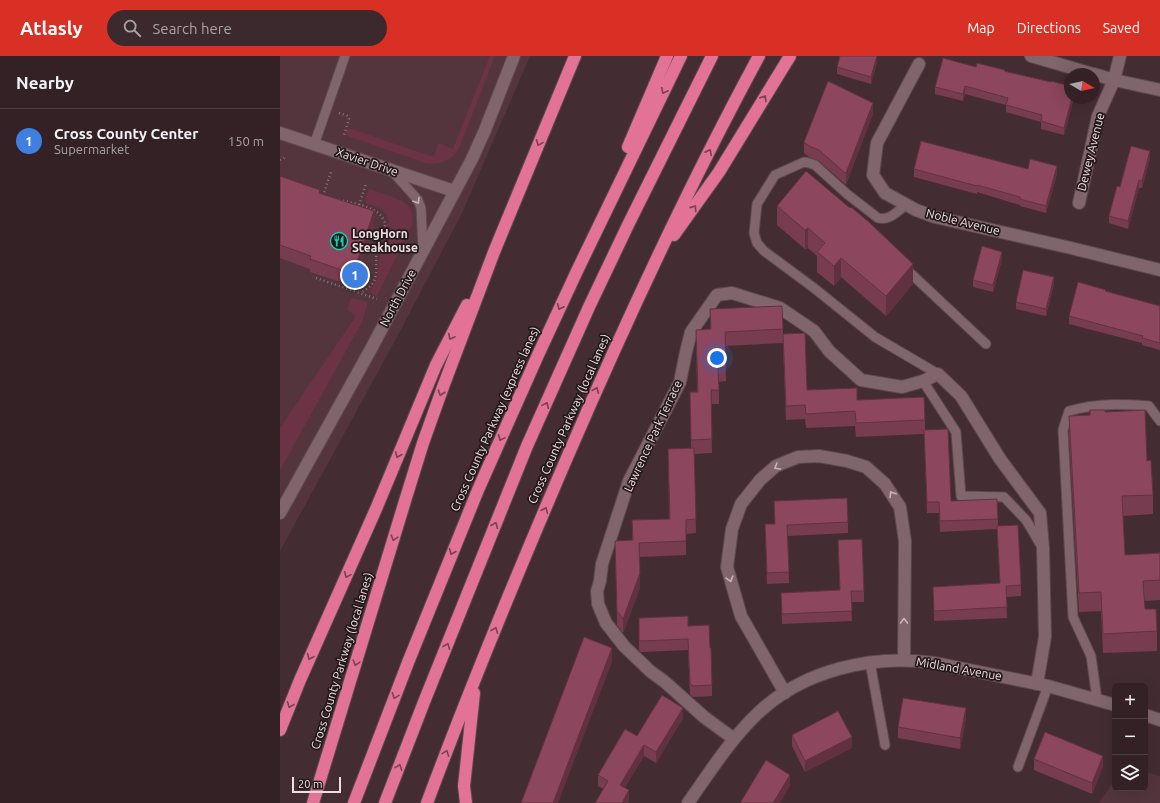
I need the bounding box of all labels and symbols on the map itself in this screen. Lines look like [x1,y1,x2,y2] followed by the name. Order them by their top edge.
[1064,68,1100,104] north arrow
[661,87,669,94] one-way arrow
[759,95,767,102] one-way arrow
[1075,112,1106,192] street label: Dewey Avenue
[536,139,544,146] one-way arrow
[335,145,400,178] street label: Xavier Drive
[704,148,712,156] one-way arrow
[412,197,419,204] one-way arrow
[689,205,696,212] one-way arrow
[925,206,1001,237] street label: Noble Avenue
[352,227,418,254] place label: LongHorn Steakhouse
[329,231,349,251] restaurant icon: LongHorn Steakhouse
[342,260,368,290] pin: 1
[377,267,418,329] street label: North Drive
[557,302,565,310] one-way arrow
[448,324,542,514] street label: Cross County Parkway (express lanes)
[448,332,455,340] one-way arrow
[525,332,613,506] street label: Cross County Parkway (local lanes)
[707,348,727,368] your location
[621,378,684,493] street label: Lawrence Park Terrace
[592,387,600,394] one-way arrow
[437,390,445,397] one-way arrow
[541,402,549,410] one-way arrow
[498,434,506,441] one-way arrow
[395,451,403,459] one-way arrow
[774,462,781,469] one-way arrow
[889,491,896,498] one-way arrow
[540,506,548,514] one-way arrow
[491,522,499,529] one-way arrow
[390,534,399,541] one-way arrow
[449,549,457,556] one-way arrow
[308,571,376,751] street label: Cross County Parkway (local lanes)
[343,571,351,578] one-way arrow
[725,575,734,582] one-way arrow
[900,618,908,624] one-way arrow
[491,626,499,633] one-way arrow
[442,642,450,649] one-way arrow
[307,653,315,660] one-way arrow
[915,655,1003,682] street label: Midland Avenue
[352,659,361,666] one-way arrow
[392,692,400,699] one-way arrow
[286,701,294,708] one-way arrow
[441,750,449,757] one-way arrow
[394,763,402,770] one-way arrow
[292,775,341,794] scale bar

